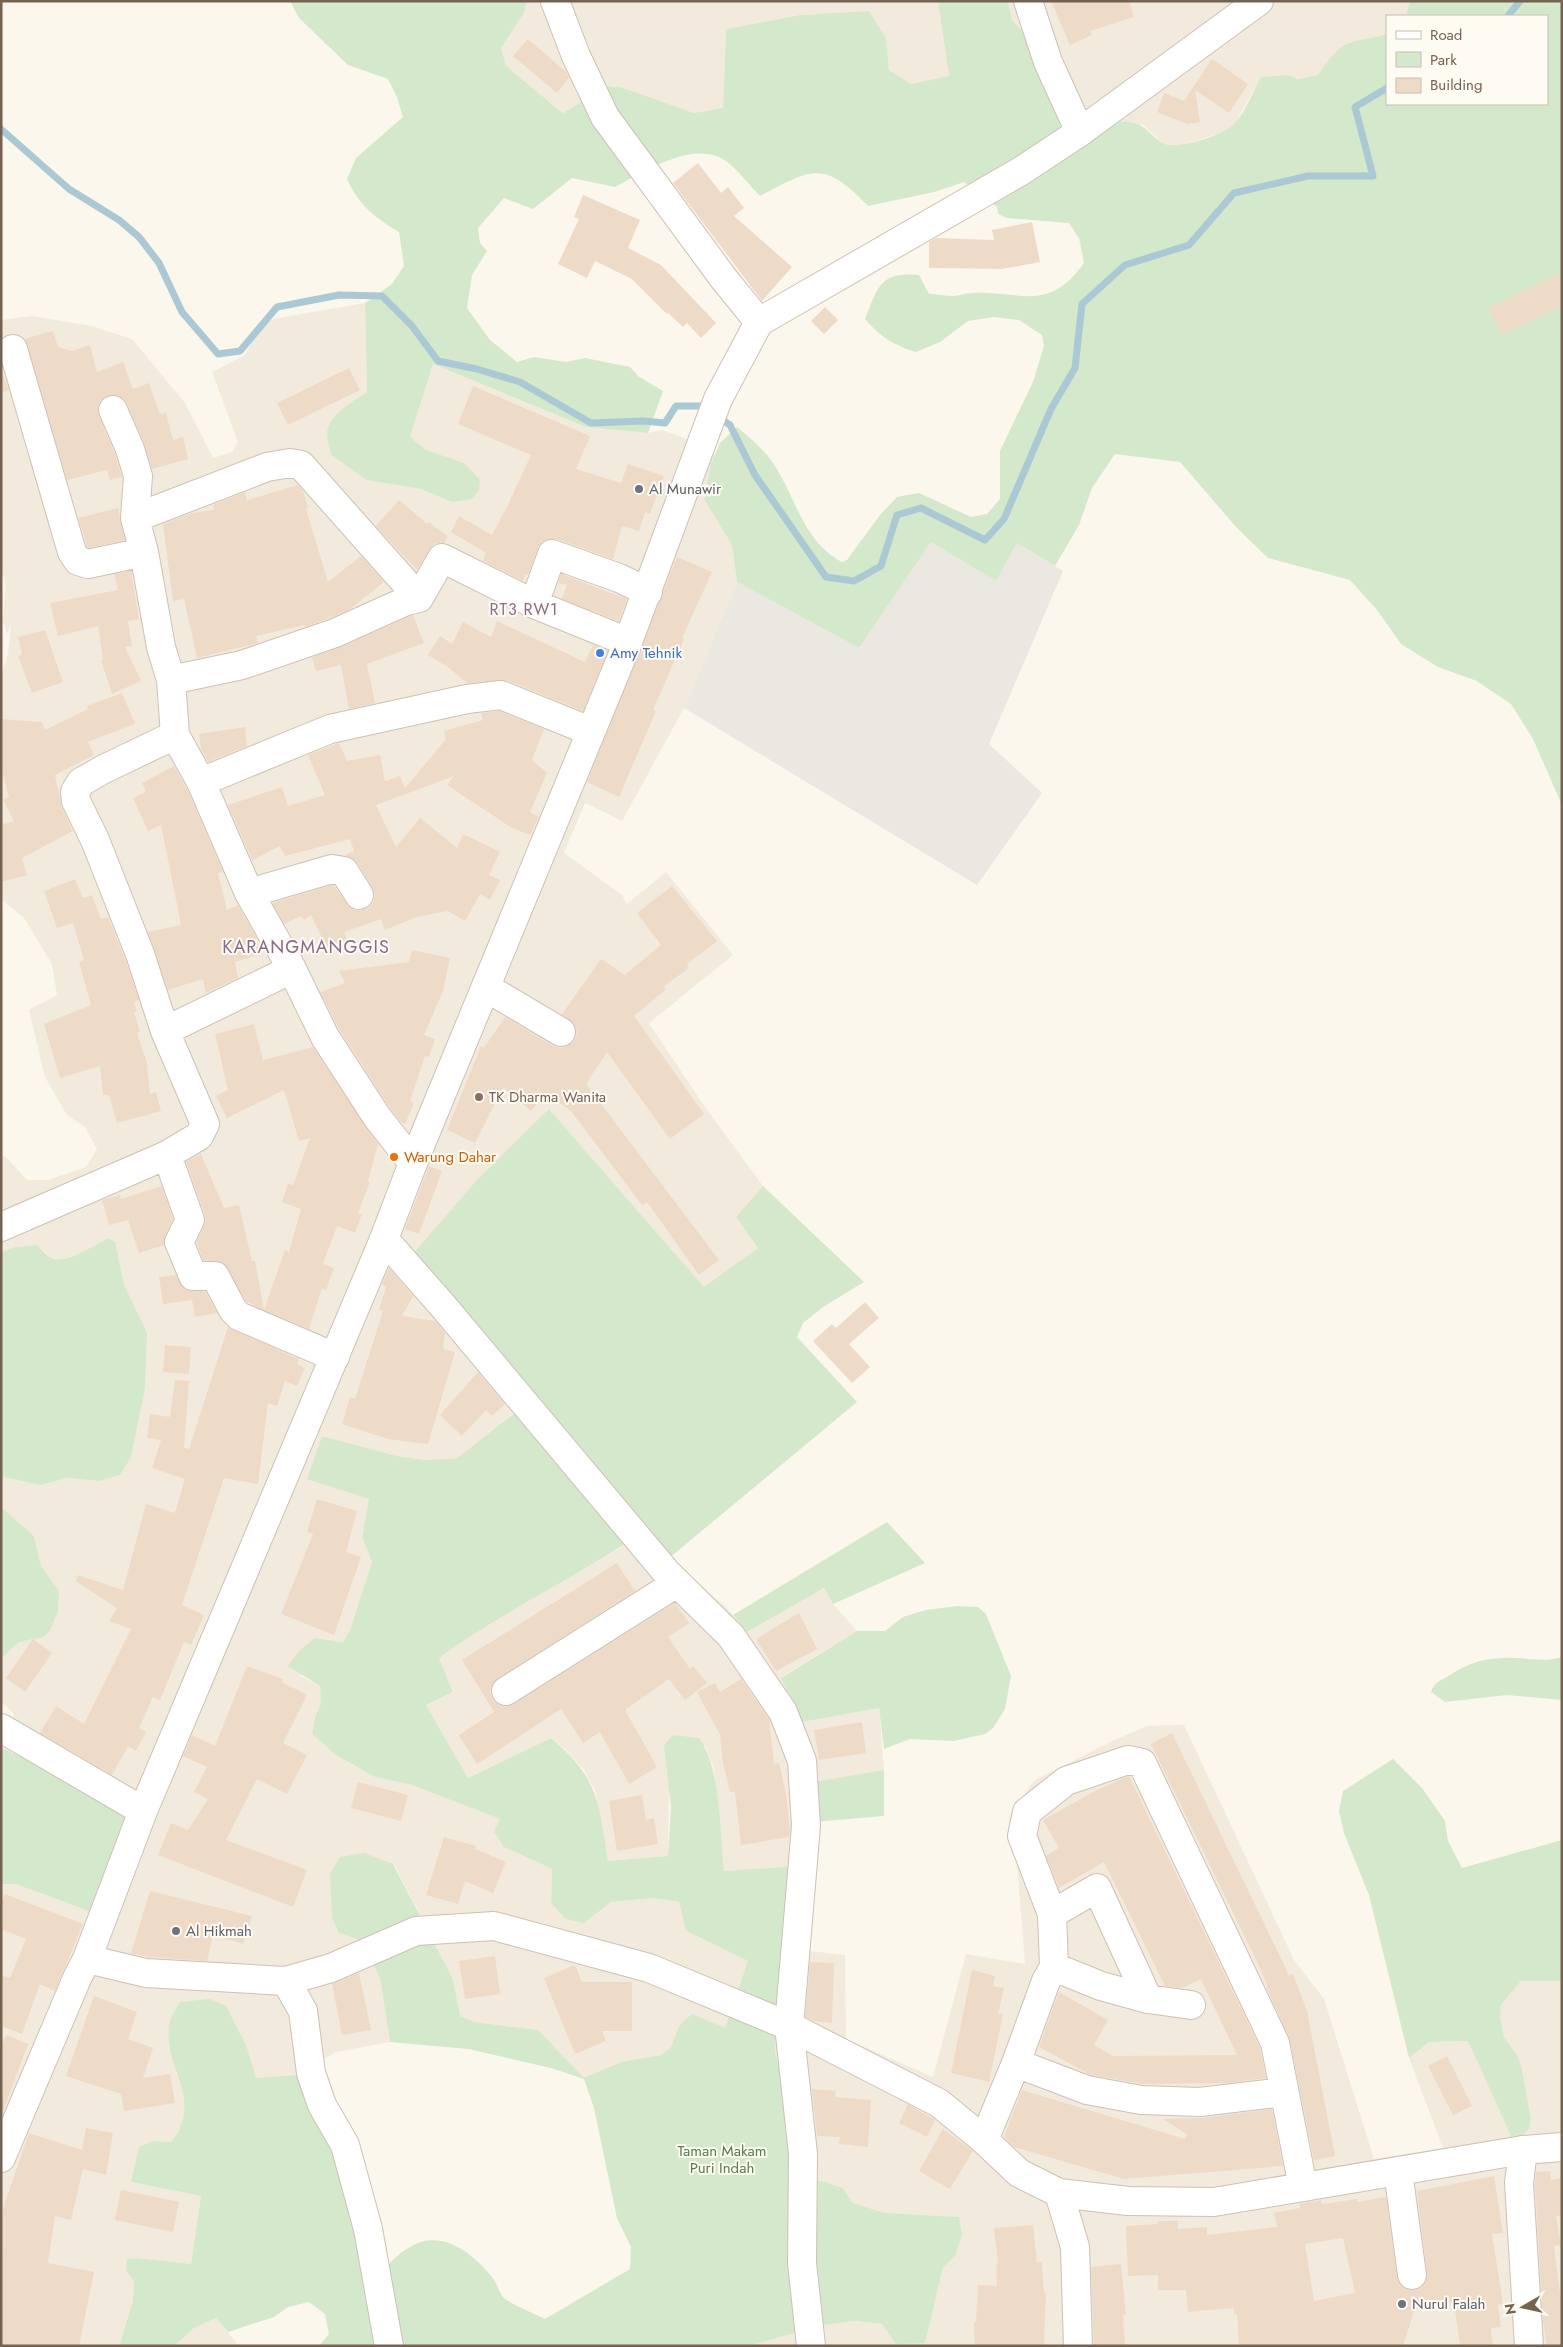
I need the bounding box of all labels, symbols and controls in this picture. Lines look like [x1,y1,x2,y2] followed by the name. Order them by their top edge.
[1386,15,1548,105] legend
[1430,24,1462,46] text: Road
[1430,49,1457,71] text: Park
[1430,74,1482,96] text: Building
[649,478,722,500] place label: Al Munawir
[633,483,645,495] marker: Al Munawir
[490,598,558,621] district label: RT3 RW1
[610,642,682,664] place label: Amy Tehnik
[594,647,606,659] marker: Amy Tehnik
[222,934,390,960] district label: KARANGMANGGIS
[489,1086,606,1108] place label: TK Dharma Wanita
[473,1091,485,1103] marker: TK Dharma Wanita
[404,1146,497,1168] place label: Warung Dahar
[388,1151,400,1163] marker: Warung Dahar
[186,1920,252,1942] place label: Al Hikmah
[170,1925,182,1937] marker: Al Hikmah
[678,2140,766,2179] park label: Taman Makam Puri Indah
[1498,2282,1548,2332] north arrow
[1412,2293,1485,2315] place label: Nurul Falah
[1396,2298,1408,2310] marker: Nurul Falah
[1499,2302,1521,2316] text: N

